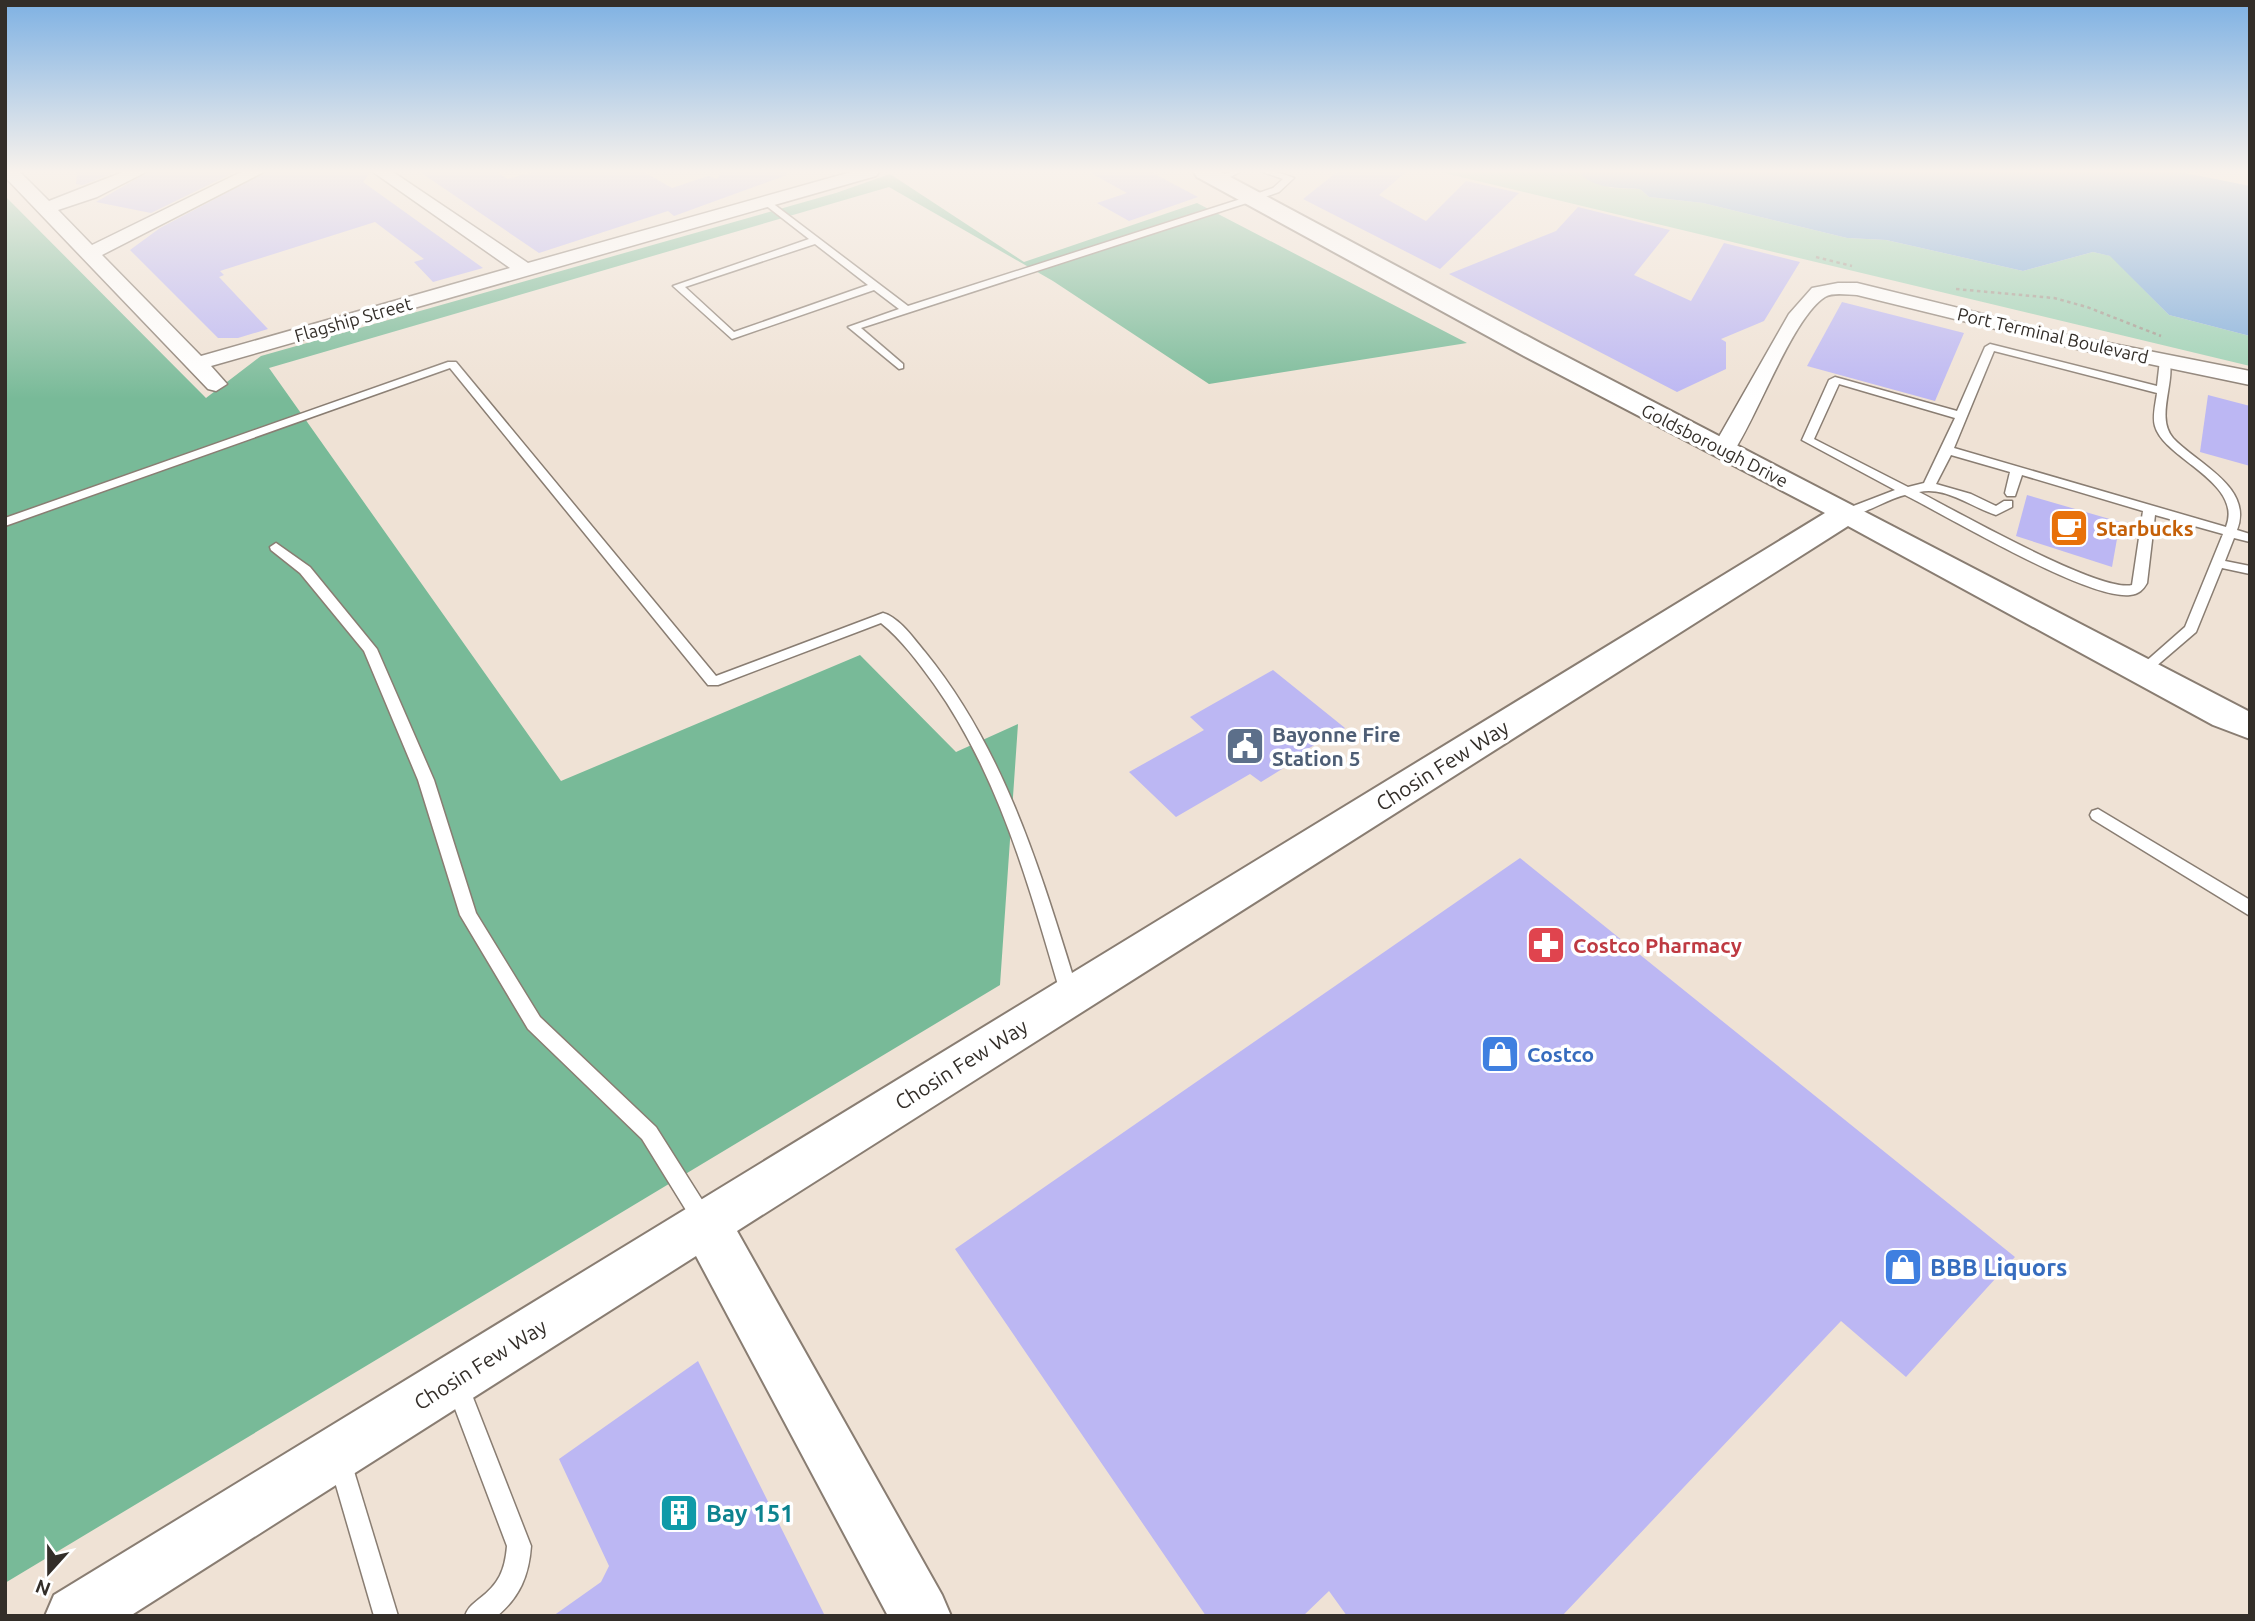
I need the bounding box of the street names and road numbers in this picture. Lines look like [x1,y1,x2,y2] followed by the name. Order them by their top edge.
[292,293,414,345] street label: Flagship Street
[1955,303,2151,367] street label: Port Terminal Boulevard
[1639,399,1791,491] street label: Goldsborough Drive
[1371,715,1513,815] street label: Chosin Few Way
[890,1014,1032,1114] street label: Chosin Few Way
[409,1314,551,1414] street label: Chosin Few Way

